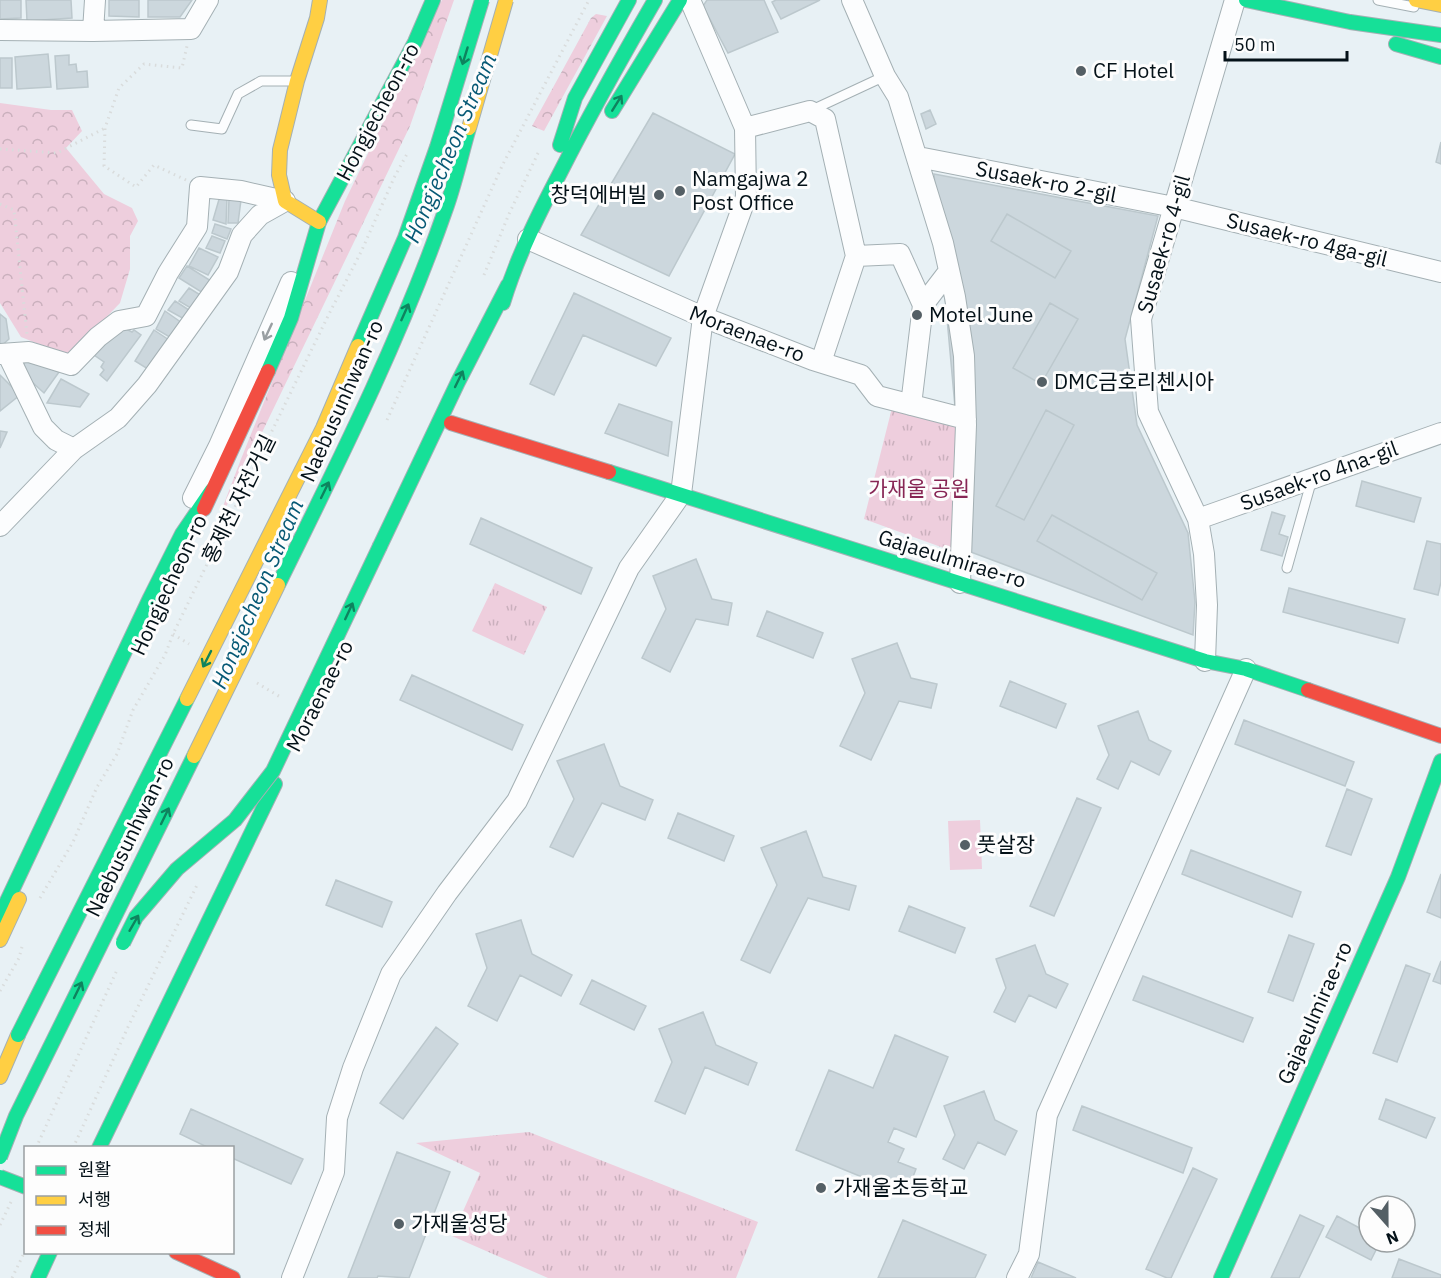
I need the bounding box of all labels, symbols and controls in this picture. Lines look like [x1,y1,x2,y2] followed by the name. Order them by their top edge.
[1225,24,1346,62] scale bar
[1234,33,1276,56] text: 50 m
[329,38,425,185] street label: Hongjecheon-ro
[459,46,470,65] one-way arrow
[397,49,503,247] water label: Hongjecheon Stream
[1093,56,1174,84] place label: CF Hotel
[1074,64,1088,78] marker: CF Hotel
[611,95,623,112] one-way arrow
[973,154,1119,208] street label: Susaek-ro 2-gil
[692,164,809,216] place label: Namgajwa 2 Post Office
[1130,171,1196,316] street label: Susaek-ro 4-gil
[550,180,647,208] place label: 창덕에버빌
[673,184,687,198] marker: Namgajwa 2 Post Office
[652,188,666,202] marker: 창덕에버빌
[1224,205,1391,273] street label: Susaek-ro 4ga-gil
[685,298,809,368] street label: Moraenae-ro
[929,300,1033,328] place label: Motel June
[400,304,412,322] one-way arrow
[910,308,924,322] marker: Motel June
[293,315,389,486] street label: Naebusunhwan-ro
[261,323,273,341] one-way arrow
[1054,367,1214,395] place label: DMC금호리첸시아
[454,371,466,389] one-way arrow
[1035,375,1049,389] marker: DMC금호리첸시아
[195,429,281,568] street label: 홍제천 자전거길
[1236,433,1402,517] street label: Susaek-ro 4na-gil
[868,474,970,502] park label: 가재울 공원
[319,482,331,499] one-way arrow
[204,495,310,693] water label: Hongjecheon Stream
[123,510,213,659] street label: Hongjecheon-ro
[875,522,1030,594] street label: Gajaeulmirae-ro
[344,602,356,620] one-way arrow
[279,635,359,756] street label: Moraenae-ro
[200,649,212,667] one-way arrow
[78,752,180,921] street label: Naebusunhwan-ro
[159,807,171,825] one-way arrow
[977,830,1035,858] place label: 풋살장
[958,838,972,852] marker: 풋살장
[128,915,140,932] one-way arrow
[1270,937,1358,1088] street label: Gajaeulmirae-ro
[73,982,85,1000] one-way arrow
[24,1146,234,1254] legend
[78,1158,111,1181] text: 원활
[833,1173,968,1201] place label: 가재울초등학교
[814,1181,828,1195] marker: 가재울초등학교
[78,1188,111,1211] text: 서행
[1357,1194,1417,1254] north arrow
[411,1209,508,1237] place label: 가재울성당
[392,1217,406,1231] marker: 가재울성당
[78,1218,111,1241] text: 정체
[1383,1227,1401,1249] text: N

